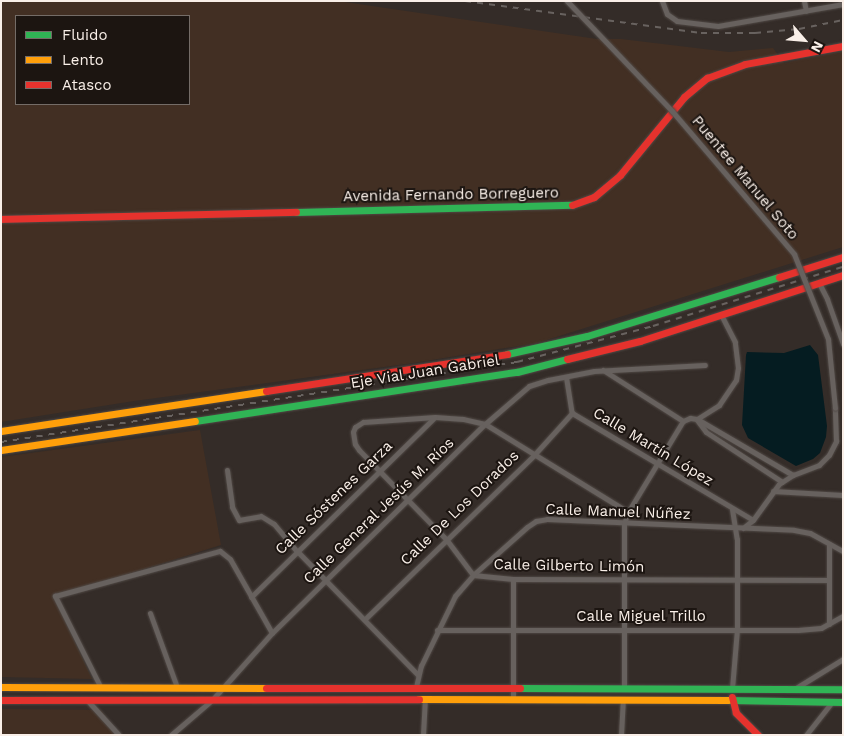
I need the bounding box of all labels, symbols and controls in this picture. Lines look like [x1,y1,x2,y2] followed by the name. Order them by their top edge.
[15,15,190,105] legend
[779,15,829,65] north arrow
[62,26,107,44] text: Fluido
[808,39,827,55] text: N
[62,51,104,69] text: Lento
[62,76,111,94] text: Atasco
[688,112,802,244] street label: Puentee Manuel Soto
[343,184,559,206] street label: Avenida Fernando Borreguero
[349,351,501,393] street label: Eje Vial Juan Gabriel
[590,404,716,490] street label: Calle Martín López
[300,434,458,588] street label: Calle General Jesús M. Ríos
[272,437,396,559] street label: Calle Sóstenes Garza
[397,447,523,569] street label: Calle De Los Dorados
[545,500,691,524] street label: Calle Manuel Núñez
[493,556,645,576] street label: Calle Gilberto Limón
[576,608,706,626] street label: Calle Miguel Trillo

